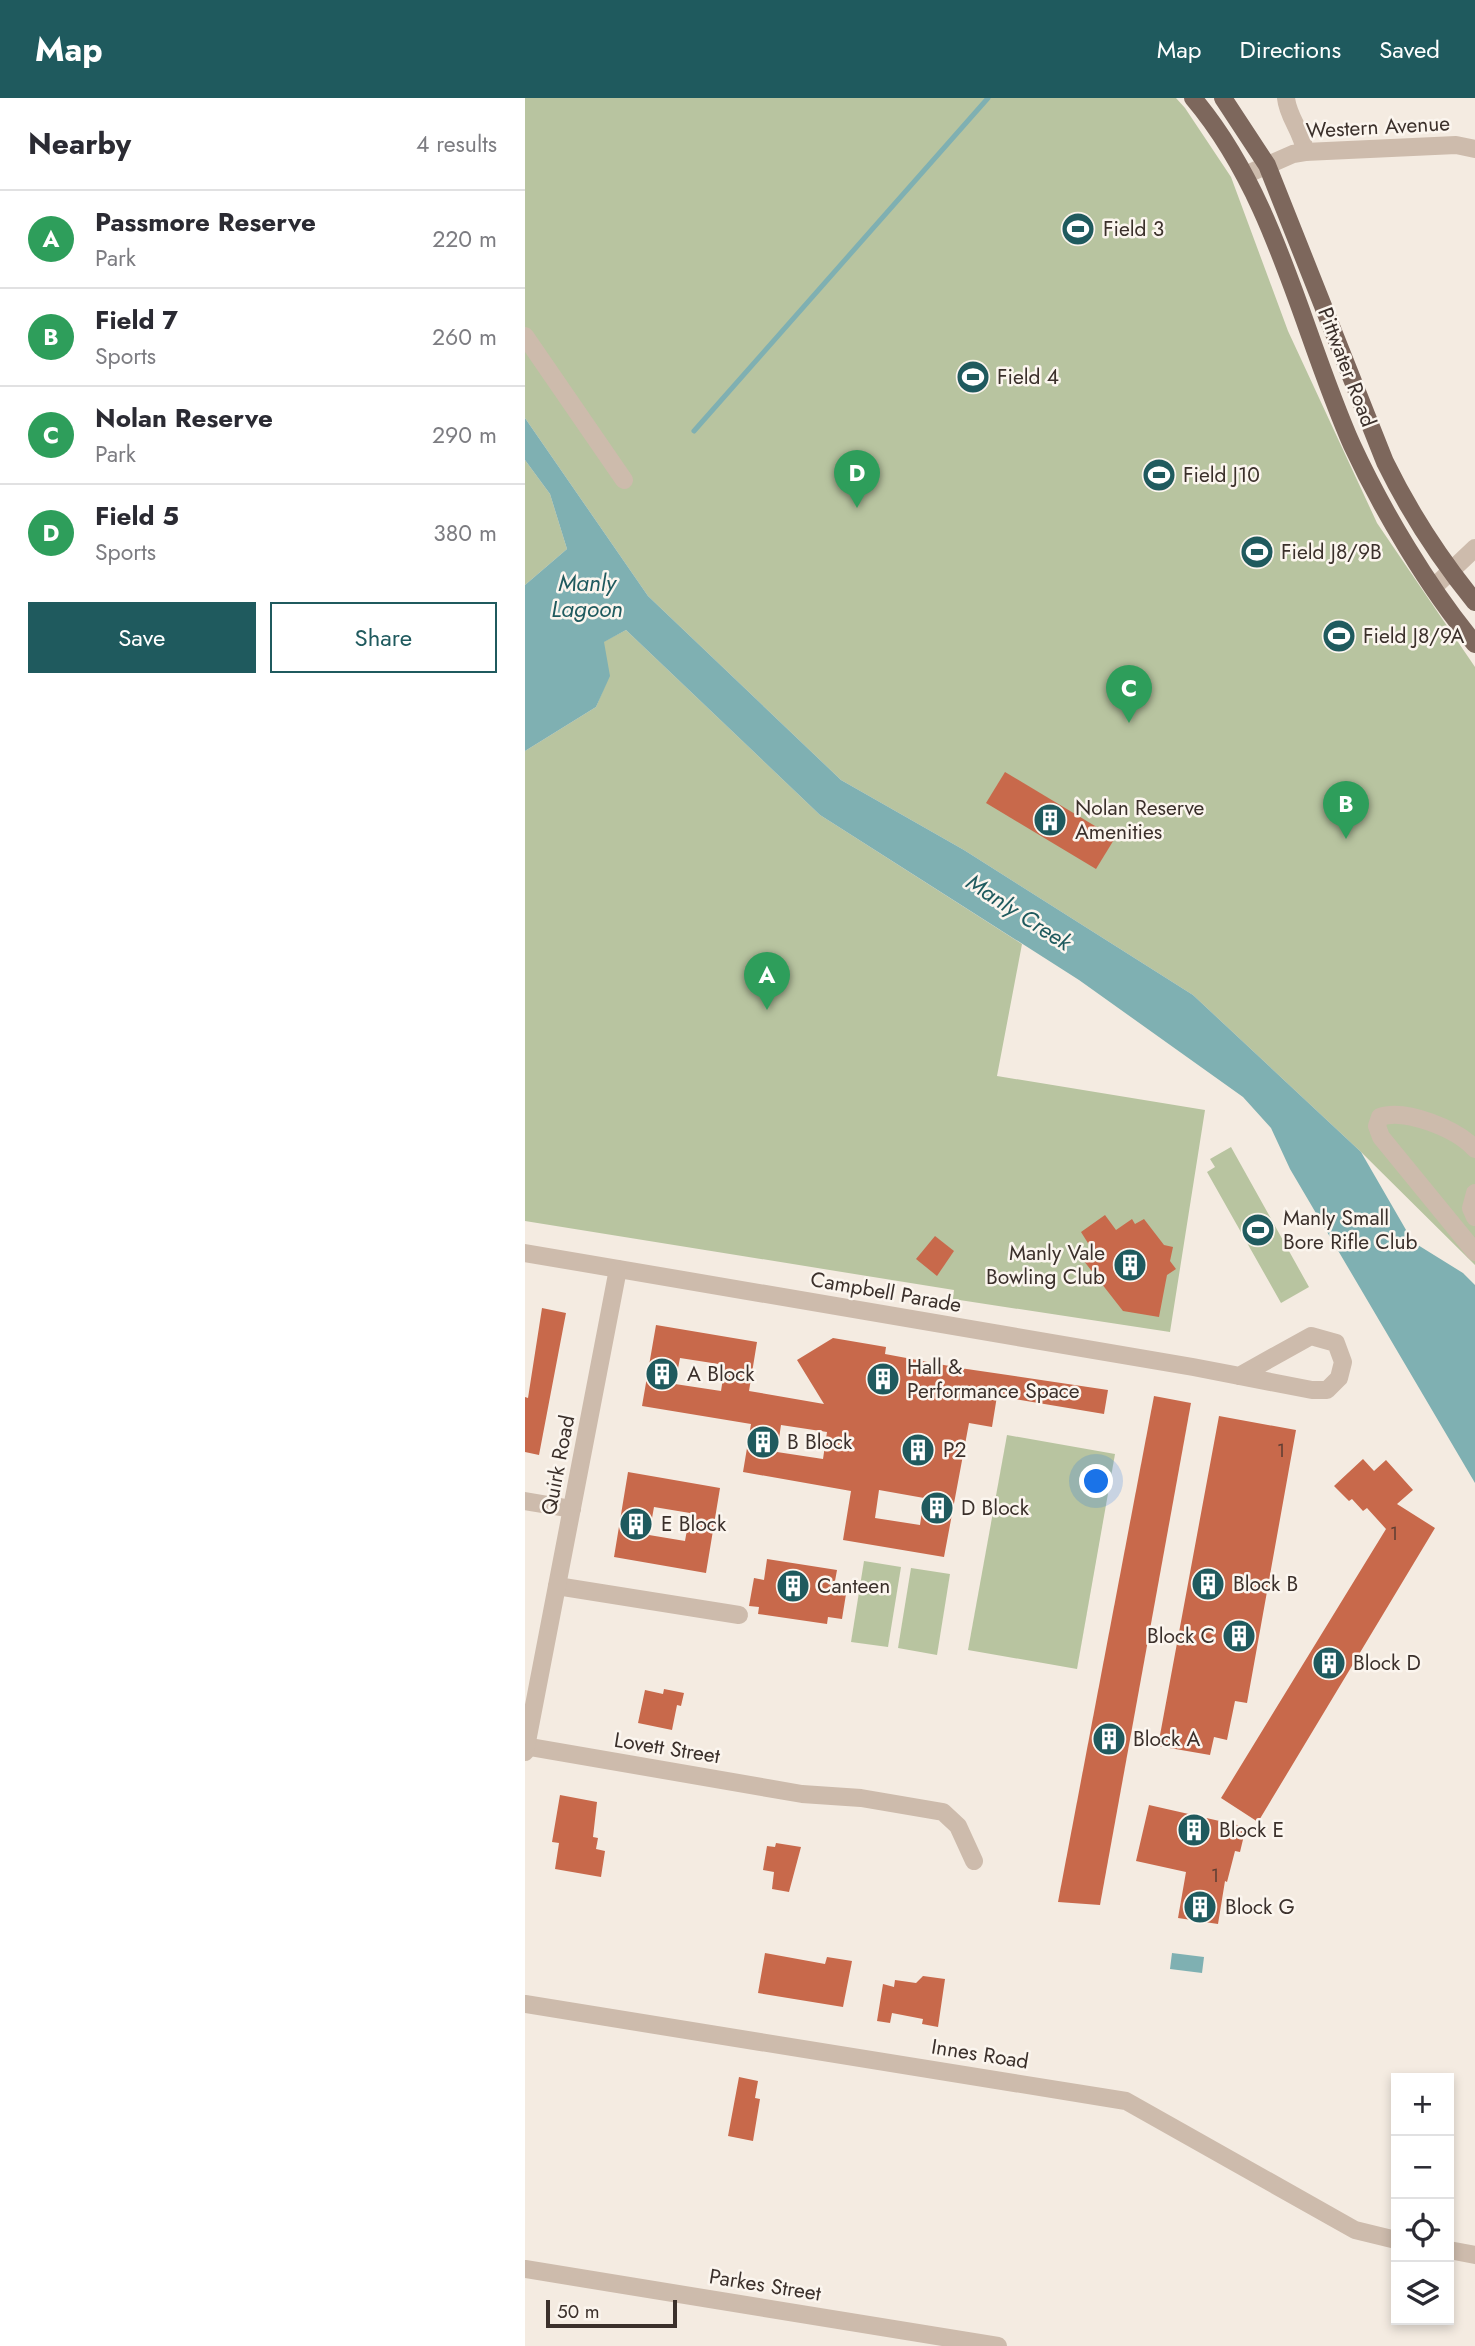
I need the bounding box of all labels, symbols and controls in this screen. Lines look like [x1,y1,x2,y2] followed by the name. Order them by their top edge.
[35,26,103,73] text: Map
[1157,32,1202,67] text: Map
[1240,32,1341,67] text: Directions
[1379,32,1440,67] text: Saved
[1305,108,1451,146] street label: Western Avenue
[28,122,131,165] text: Nearby
[416,127,497,161] text: 4 results
[95,203,316,241] text: Passmore Reserve
[1059,210,1097,248] sports icon: Field 3
[1103,214,1164,244] place label: Field 3
[43,222,59,256] text: A
[432,222,497,256] text: 220 m
[95,241,136,275] text: Park
[95,301,178,339] text: Field 7
[1310,303,1384,431] street label: Pittwater Road
[43,320,59,354] text: B
[432,320,497,354] text: 260 m
[95,339,156,373] text: Sports
[954,358,992,396] sports icon: Field 4
[997,362,1059,392] place label: Field 4
[95,399,273,437] text: Nolan Reserve
[43,418,59,452] text: C
[432,418,497,452] text: 290 m
[95,437,136,471] text: Park
[834,450,880,508] pin: D
[1140,456,1178,494] sports icon: Field J10
[1183,460,1260,490] place label: Field J10
[95,497,179,535] text: Field 5
[43,516,59,550] text: D
[433,516,497,550] text: 380 m
[1238,533,1276,571] sports icon: Field J8/9B
[95,535,156,569] text: Sports
[1281,537,1382,567] place label: Field J8/9B
[551,566,623,626] water label: Manly Lagoon
[28,602,256,673] button: Save
[270,602,497,673] button: Share
[1320,617,1358,655] sports icon: Field J8/9A
[1363,621,1465,651] place label: Field J8/9A
[1106,665,1152,723] pin: C
[1323,781,1369,839] pin: B
[1075,793,1205,847] place label: Nolan Reserve Amenities
[1031,801,1069,839] building icon: Nolan Reserve Amenities
[959,865,1079,960] water label: Manly Creek
[744,952,790,1010] pin: A
[1283,1203,1418,1257] place label: Manly Small Bore Rifle Club
[1239,1211,1277,1249] sports icon: Manly Small Bore Rifle Club
[986,1238,1105,1292] place label: Manly Vale Bowling Club
[1111,1246,1149,1284] building icon: Manly Vale Bowling Club
[808,1264,964,1320] street label: Campbell Parade
[907,1352,1080,1406] place label: Hall & Performance Space
[643,1355,681,1393] building icon: A Block
[687,1359,755,1389] place label: A Block
[864,1360,902,1398] building icon: Hall & Performance Space
[534,1413,582,1517] street label: Quirk Road
[744,1423,782,1461] building icon: B Block
[787,1427,853,1457] place label: B Block
[899,1431,937,1469] building icon: P2
[943,1435,966,1465] place label: P2
[1277,1438,1285,1464] house number: 1
[1079,1464,1113,1498] your location
[918,1489,956,1527] building icon: D Block
[961,1493,1030,1523] place label: D Block
[617,1505,655,1543] building icon: E Block
[661,1509,727,1539] place label: E Block
[1390,1521,1398,1547] house number: 1
[1189,1565,1227,1603] building icon: Block B
[774,1567,812,1605] building icon: Canteen
[1233,1569,1298,1599] place label: Block B
[817,1571,890,1601] place label: Canteen
[1220,1617,1258,1655] building icon: Block C
[1147,1621,1215,1651] place label: Block C
[1310,1644,1348,1682] building icon: Block D
[1353,1648,1421,1678] place label: Block D
[1090,1720,1128,1758] building icon: Block A
[1133,1724,1201,1754] place label: Block A
[612,1725,722,1771] street label: Lovett Street
[1175,1811,1213,1849] building icon: Block E
[1219,1815,1284,1845] place label: Block E
[1211,1863,1219,1889] house number: 1
[1181,1888,1219,1926] building icon: Block G
[1225,1892,1295,1922] place label: Block G
[929,2032,1031,2076] street label: Innes Road
[1391,2073,1454,2325] map controls
[1391,2073,1454,2136] button: +
[1391,2136,1454,2199] button: −
[1391,2199,1454,2262] button: locate
[707,2261,823,2309] street label: Parkes Street
[1391,2262,1454,2325] button: layers
[546,2297,677,2329] scale bar
[557,2298,600,2325] text: 50 m

